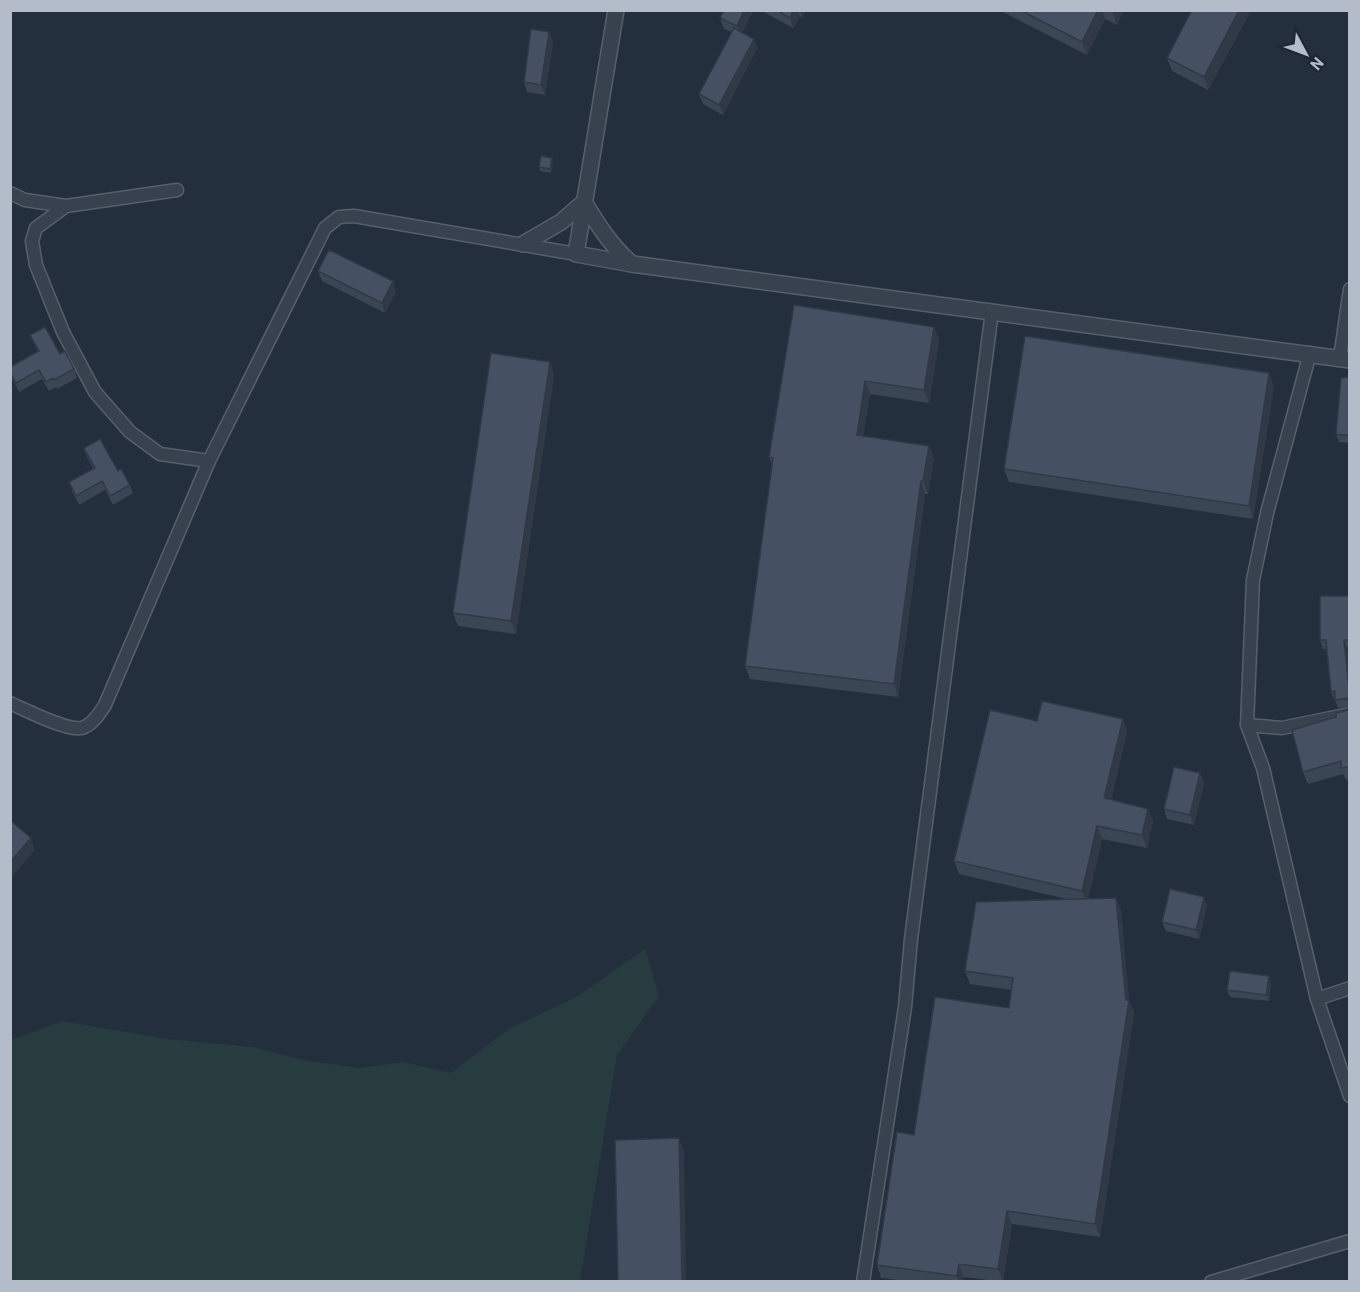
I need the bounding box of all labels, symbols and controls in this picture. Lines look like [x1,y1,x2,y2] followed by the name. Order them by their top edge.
[1276,24,1336,84] north arrow
[1307,54,1328,74] text: N

